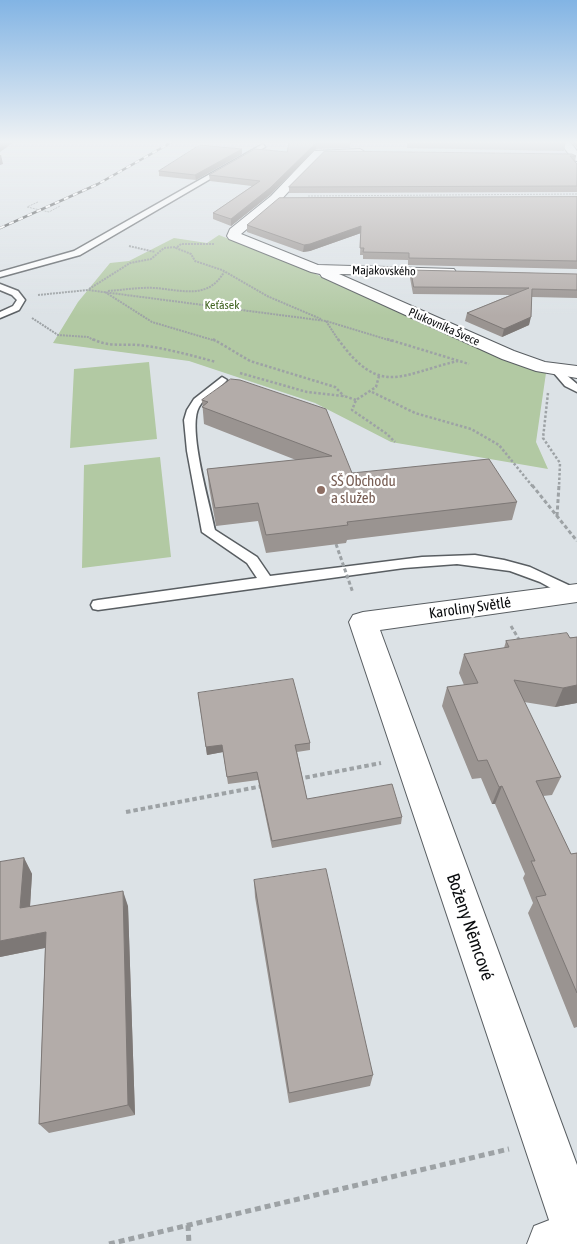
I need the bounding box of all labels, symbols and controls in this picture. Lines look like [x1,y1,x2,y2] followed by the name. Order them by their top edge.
[352,263,416,279] street label: Majakovského
[204,298,240,312] park label: Keťásek
[406,305,482,349] street label: Plukovníka Švece
[331,472,396,507] place label: SŠ Obchodu a služeb
[315,484,327,496] marker: SŠ Obchodu a služeb
[428,593,512,623] street label: Karoliny Světlé
[442,871,498,983] street label: Boženy Němcové

